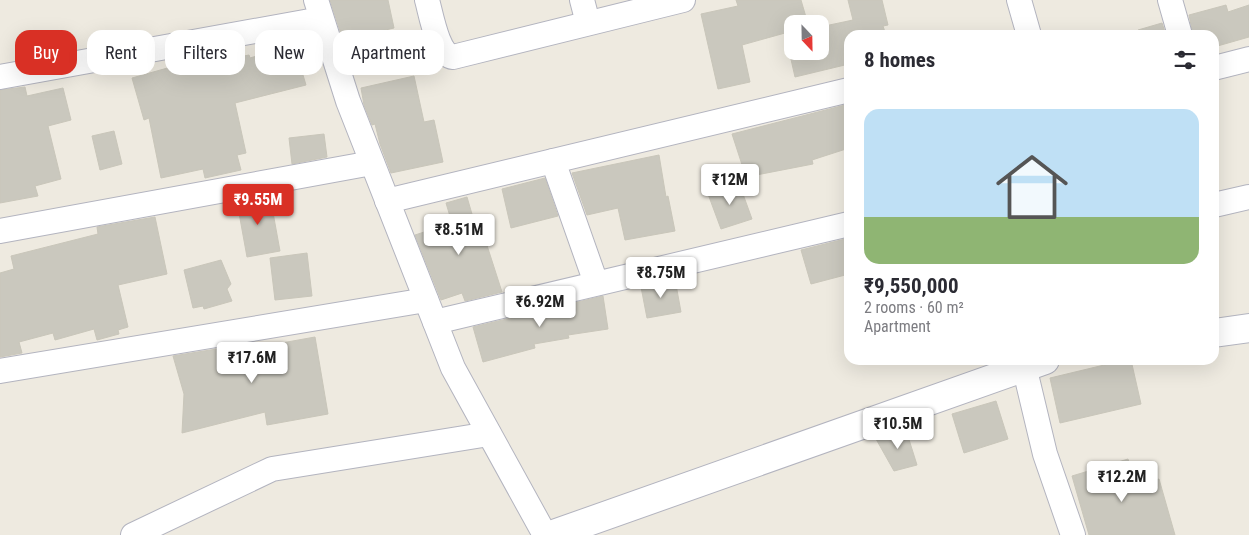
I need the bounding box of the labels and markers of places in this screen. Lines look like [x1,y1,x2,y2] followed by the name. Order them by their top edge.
[700,164,760,206] pin: ₹12M
[217,184,299,226] pin: ₹9.55M
[418,214,500,256] pin: ₹8.51M
[620,256,702,299] pin: ₹8.75M
[499,286,581,328] pin: ₹6.92M
[211,342,293,384] pin: ₹17.6M
[857,408,939,450] pin: ₹10.5M
[1081,460,1163,503] pin: ₹12.2M

